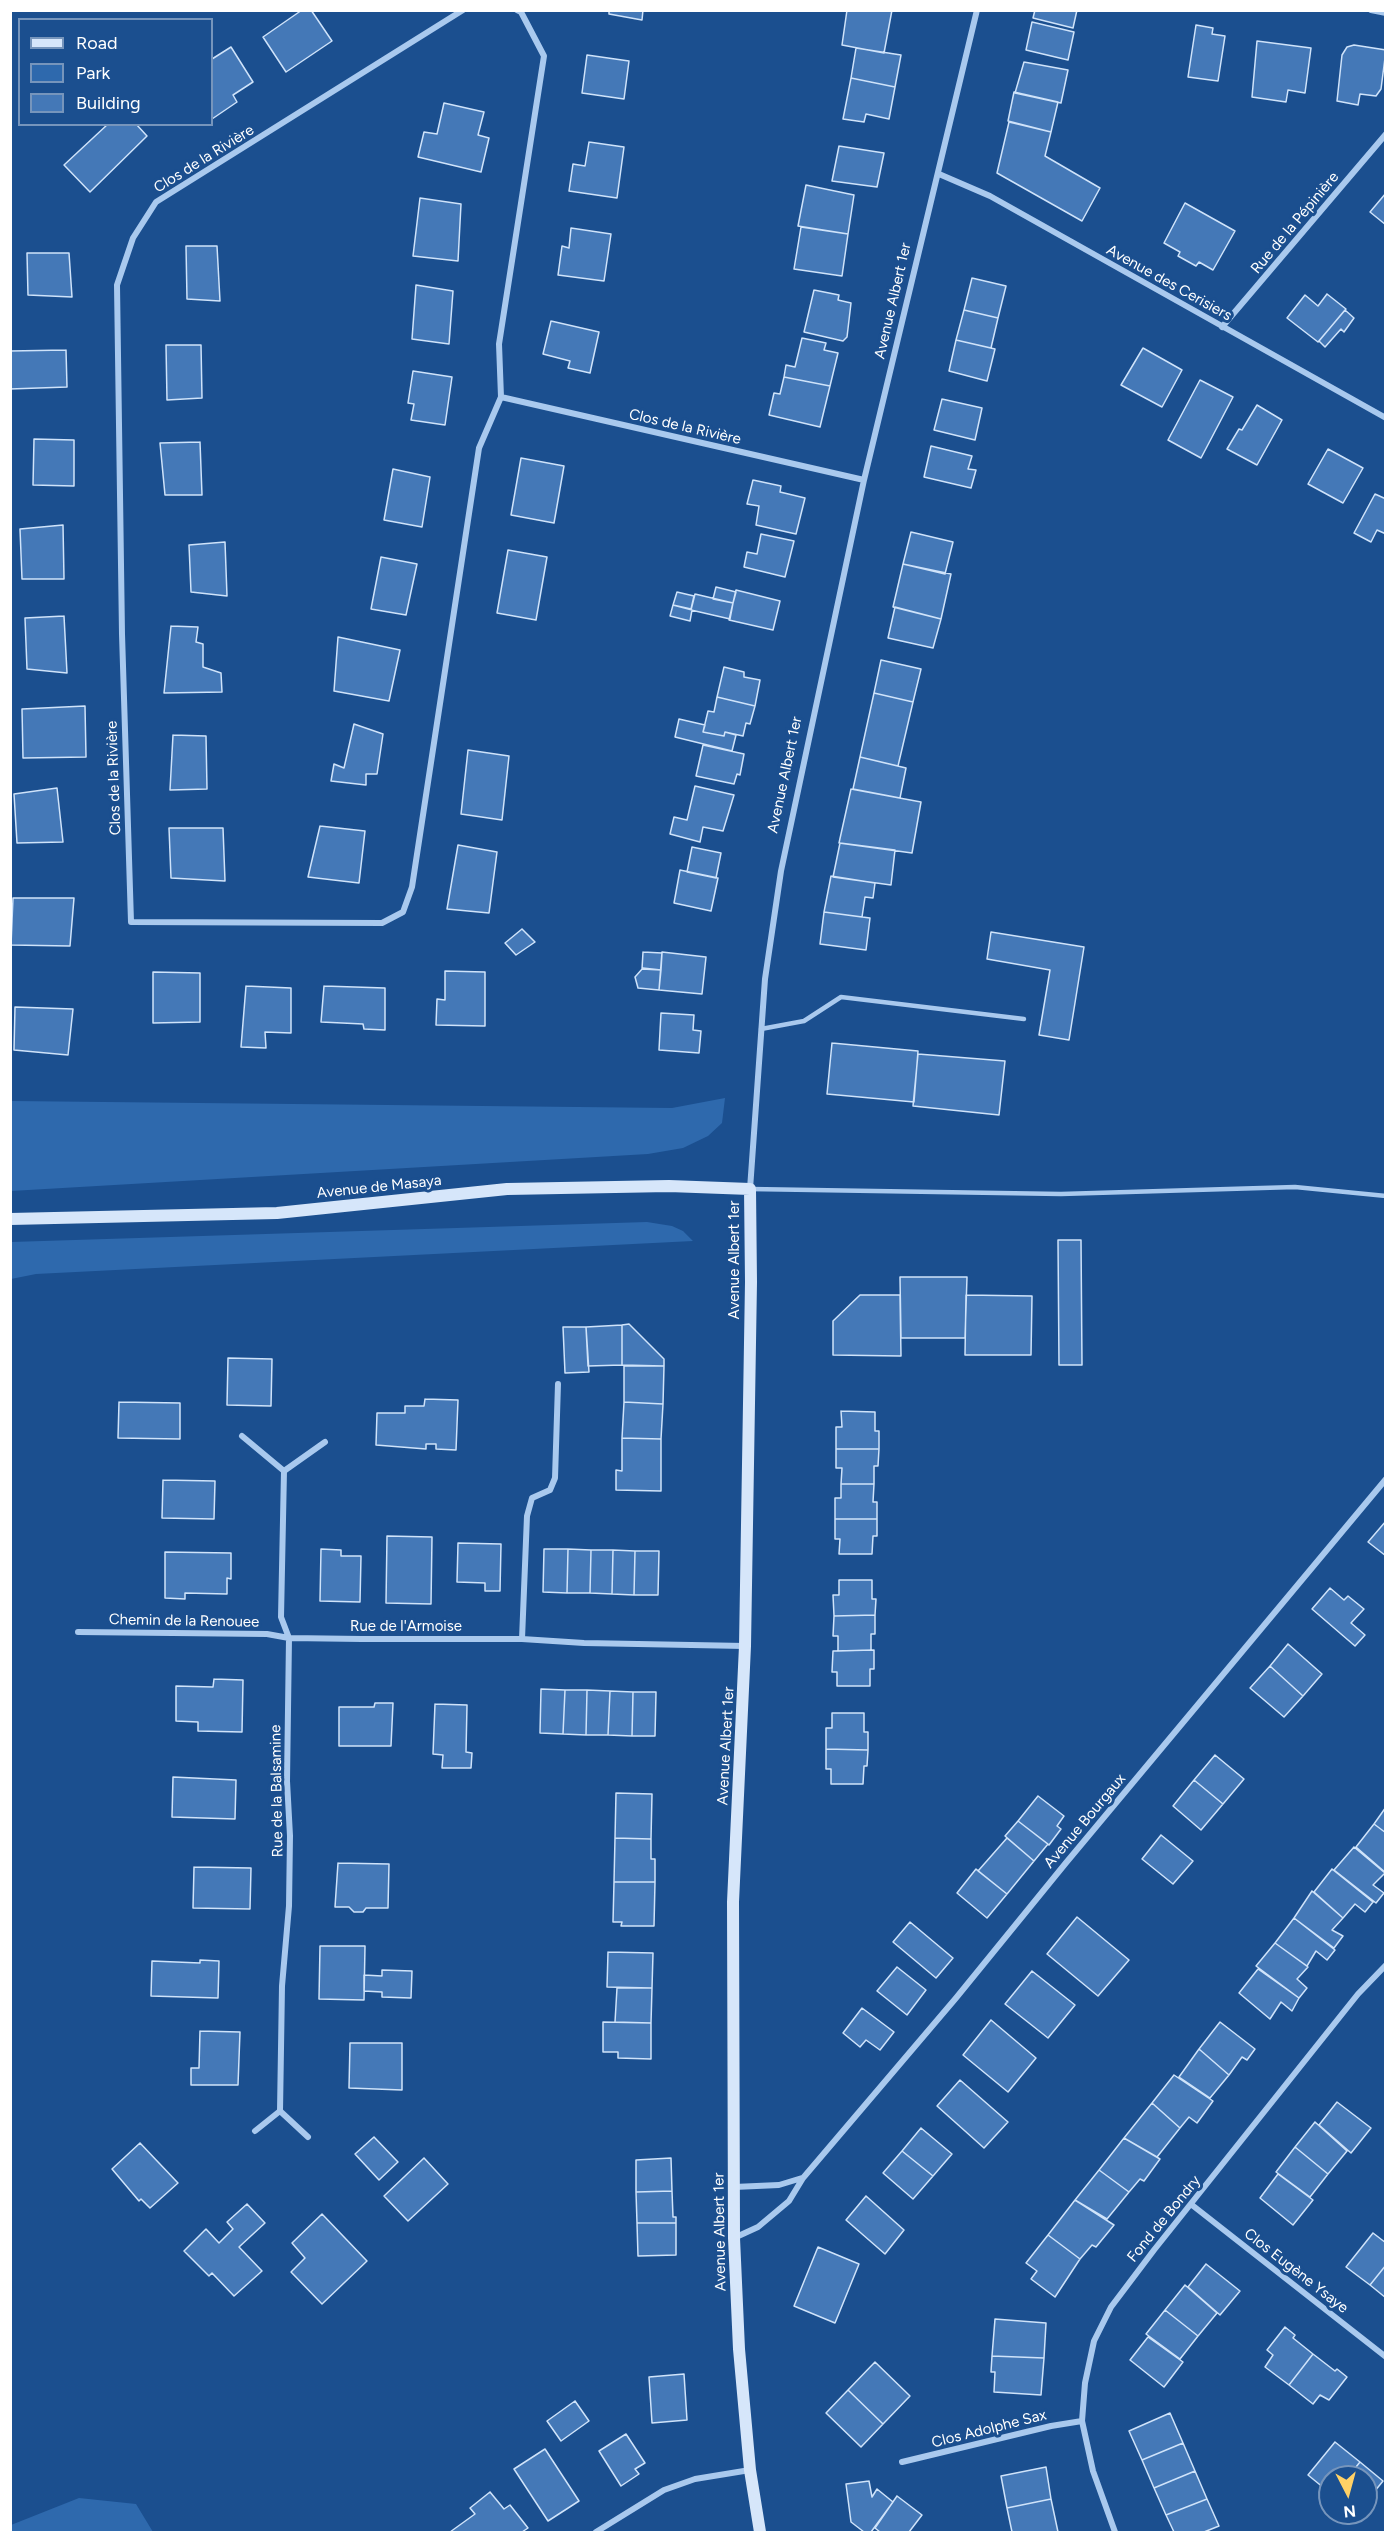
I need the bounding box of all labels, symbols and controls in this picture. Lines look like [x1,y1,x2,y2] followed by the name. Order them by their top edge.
[18,18,213,126] legend
[76,32,117,54] text: Road
[76,62,110,84] text: Park
[76,92,141,114] text: Building
[151,121,257,197] street label: Clos de la Rivière
[1247,168,1343,278] street label: Rue de la Pépinière
[871,241,915,361] street label: Avenue Albert 1er
[1103,241,1235,325] street label: Avenue des Cerisiers
[627,405,743,449] street label: Clos de la Rivière
[764,715,806,835] street label: Avenue Albert 1er
[103,720,125,836] street label: Clos de la Rivière
[316,1171,442,1203] street label: Avenue de Masaya
[726,1201,744,1319] street label: Avenue Albert 1er
[109,1611,259,1631] street label: Chemin de la Renouee
[350,1618,462,1636] street label: Rue de l'Armoise
[714,1686,738,1806] street label: Avenue Albert 1er
[267,1725,287,1857] street label: Rue de la Balsamine
[1040,1770,1130,1872] street label: Avenue Bourgaux
[710,2172,730,2292] street label: Avenue Albert 1er
[1124,2172,1204,2266] street label: Fond de Bondry
[1240,2225,1352,2317] street label: Clos Eugène Ysaye
[930,2406,1048,2452] street label: Clos Adolphe Sax
[1318,2465,1378,2525] north arrow
[1343,2501,1357,2522] text: N

